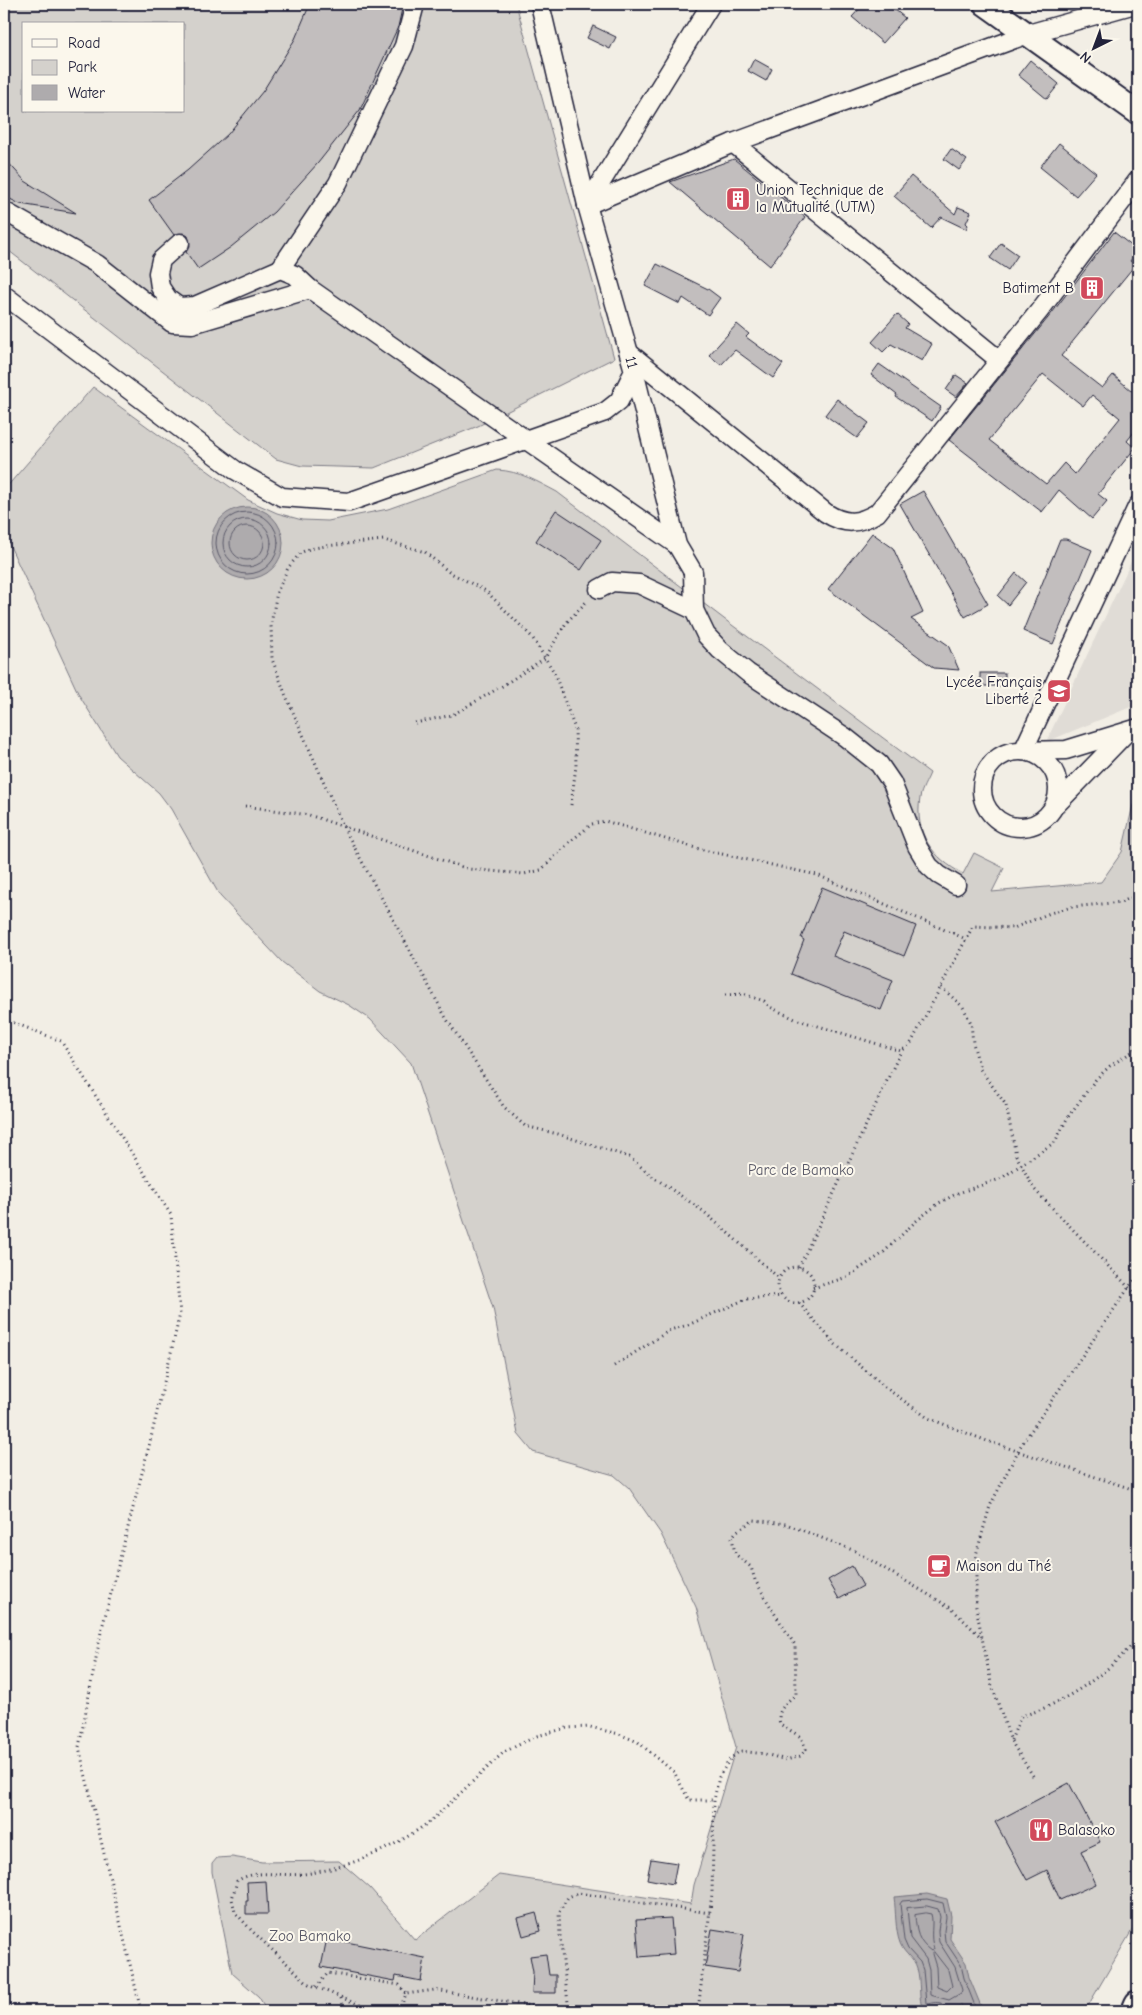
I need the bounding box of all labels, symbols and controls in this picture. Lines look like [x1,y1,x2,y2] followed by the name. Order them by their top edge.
[22,22,185,112] legend
[1070,22,1120,72] north arrow
[68,34,100,52] text: Road
[1077,48,1095,67] text: N
[68,58,97,76] text: Park
[68,84,105,102] text: Water
[756,181,884,216] place label: Union Technique de la Mutualité (UTM)
[725,186,751,212] building icon: Union Technique de la Mutualité (UTM)
[1079,275,1105,301] building icon: Batiment B
[1002,279,1074,297] place label: Batiment B
[621,354,642,371] street label: 11
[946,673,1042,708] place label: Lycée Français Liberté 2
[1046,678,1072,704] school or university icon: Lycée Français Liberté 2
[748,1161,854,1179] park label: Parc de Bamako
[926,1553,952,1579] cafe icon: Maison du Thé
[956,1557,1052,1575] place label: Maison du Thé
[1028,1817,1054,1843] restaurant icon: Balasoko
[1058,1821,1115,1839] place label: Balasoko
[269,1927,351,1945] park label: Zoo Bamako

